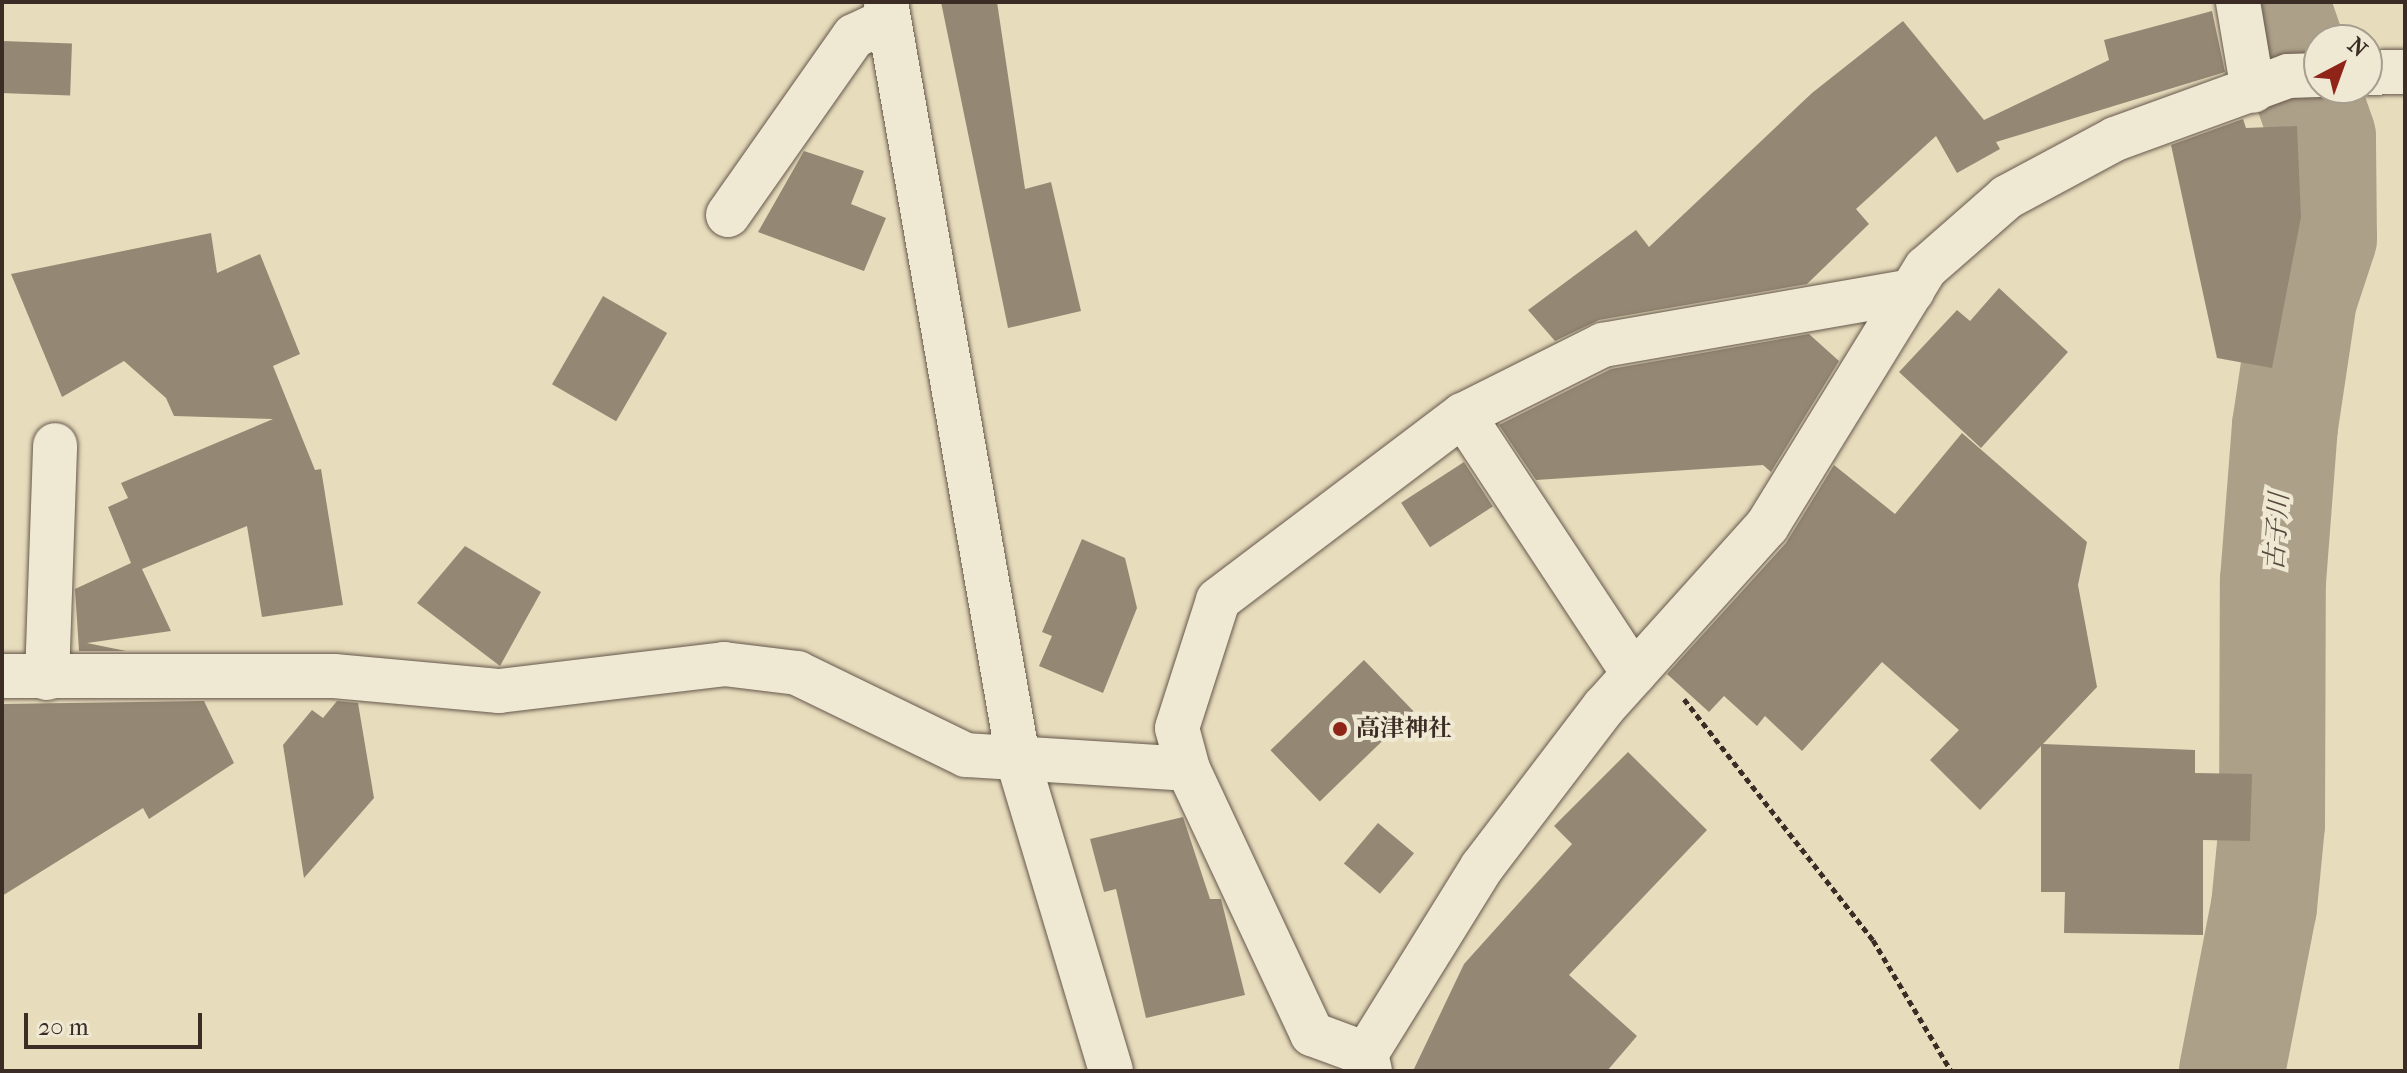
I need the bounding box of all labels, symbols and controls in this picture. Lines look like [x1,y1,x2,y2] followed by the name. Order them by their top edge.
[2303,24,2383,104] north arrow
[2343,32,2372,63] text: N
[2259,492,2295,572] water label: 古子川
[1356,715,1452,743] place label: 高津神社
[1331,720,1349,738] marker: 高津神社
[28,997,206,1047] scale bar
[38,1013,89,1041] text: 20 m

